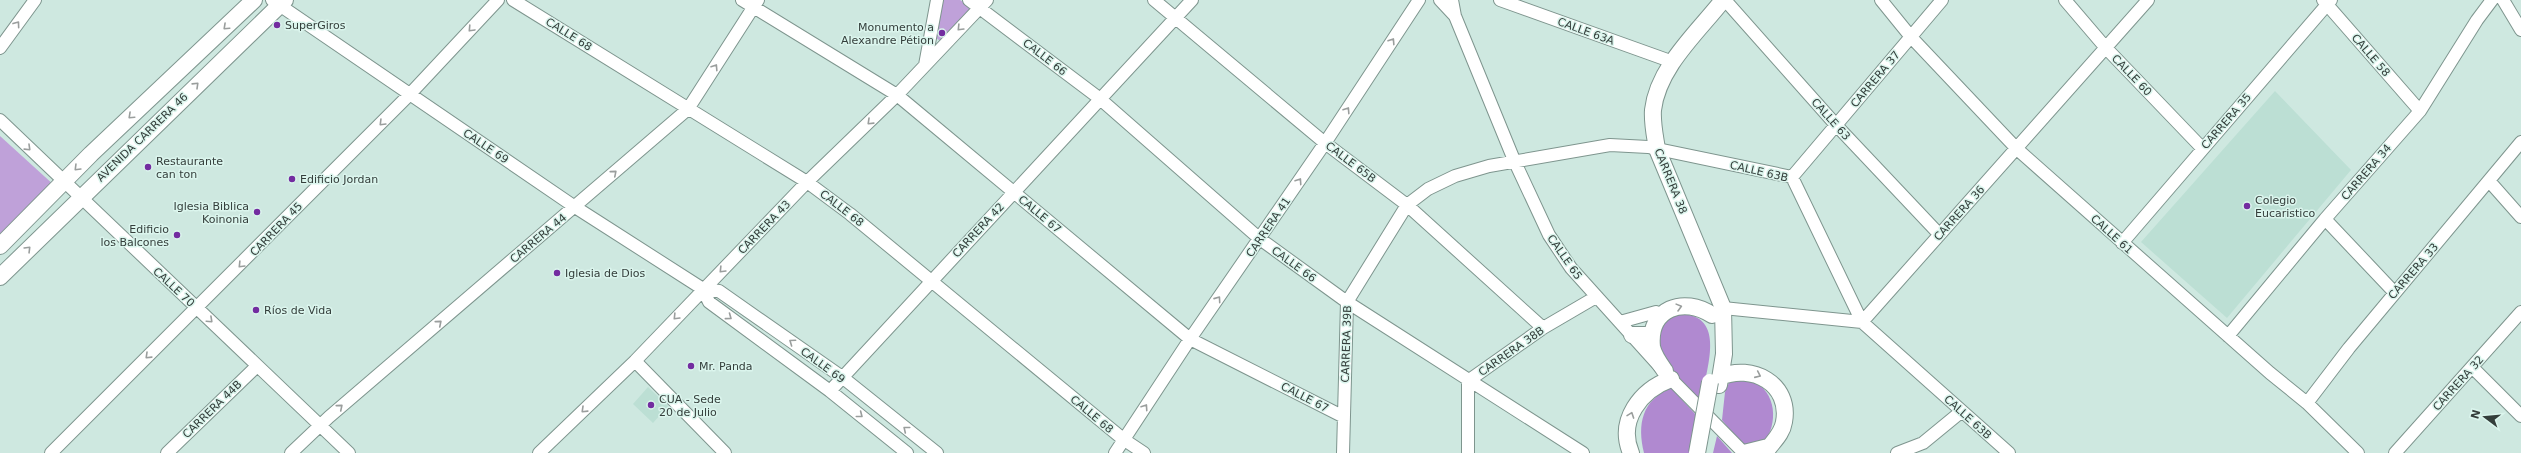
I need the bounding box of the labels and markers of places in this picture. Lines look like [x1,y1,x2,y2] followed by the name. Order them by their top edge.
[285,19,346,32] place label: SuperGiros
[272,20,282,30] marker: SuperGiros
[841,21,934,47] place label: Monumento a Alexandre Pétion
[937,28,947,38] marker: Monumento a Alexandre Pétion
[156,155,223,181] place label: Restaurante can ton
[143,162,153,172] marker: Restaurante can ton
[300,173,378,186] place label: Edificio Jordan
[287,174,297,184] marker: Edificio Jordan
[2255,194,2315,220] place label: Colegio Eucaristico
[173,200,249,226] place label: Iglesia Biblica Koinonia
[2242,201,2252,211] marker: Colegio Eucaristico
[252,207,262,217] marker: Iglesia Biblica Koinonia
[100,223,169,249] place label: Edificio los Balcones
[172,230,182,240] marker: Edificio los Balcones
[565,267,646,280] place label: Iglesia de Dios
[552,268,562,278] marker: Iglesia de Dios
[264,304,332,317] place label: Ríos de Vida
[251,305,261,315] marker: Ríos de Vida
[699,360,753,373] place label: Mr. Panda
[686,361,696,371] marker: Mr. Panda
[659,393,721,419] place label: CUA - Sede 20 de Julio
[646,400,656,410] marker: CUA - Sede 20 de Julio

